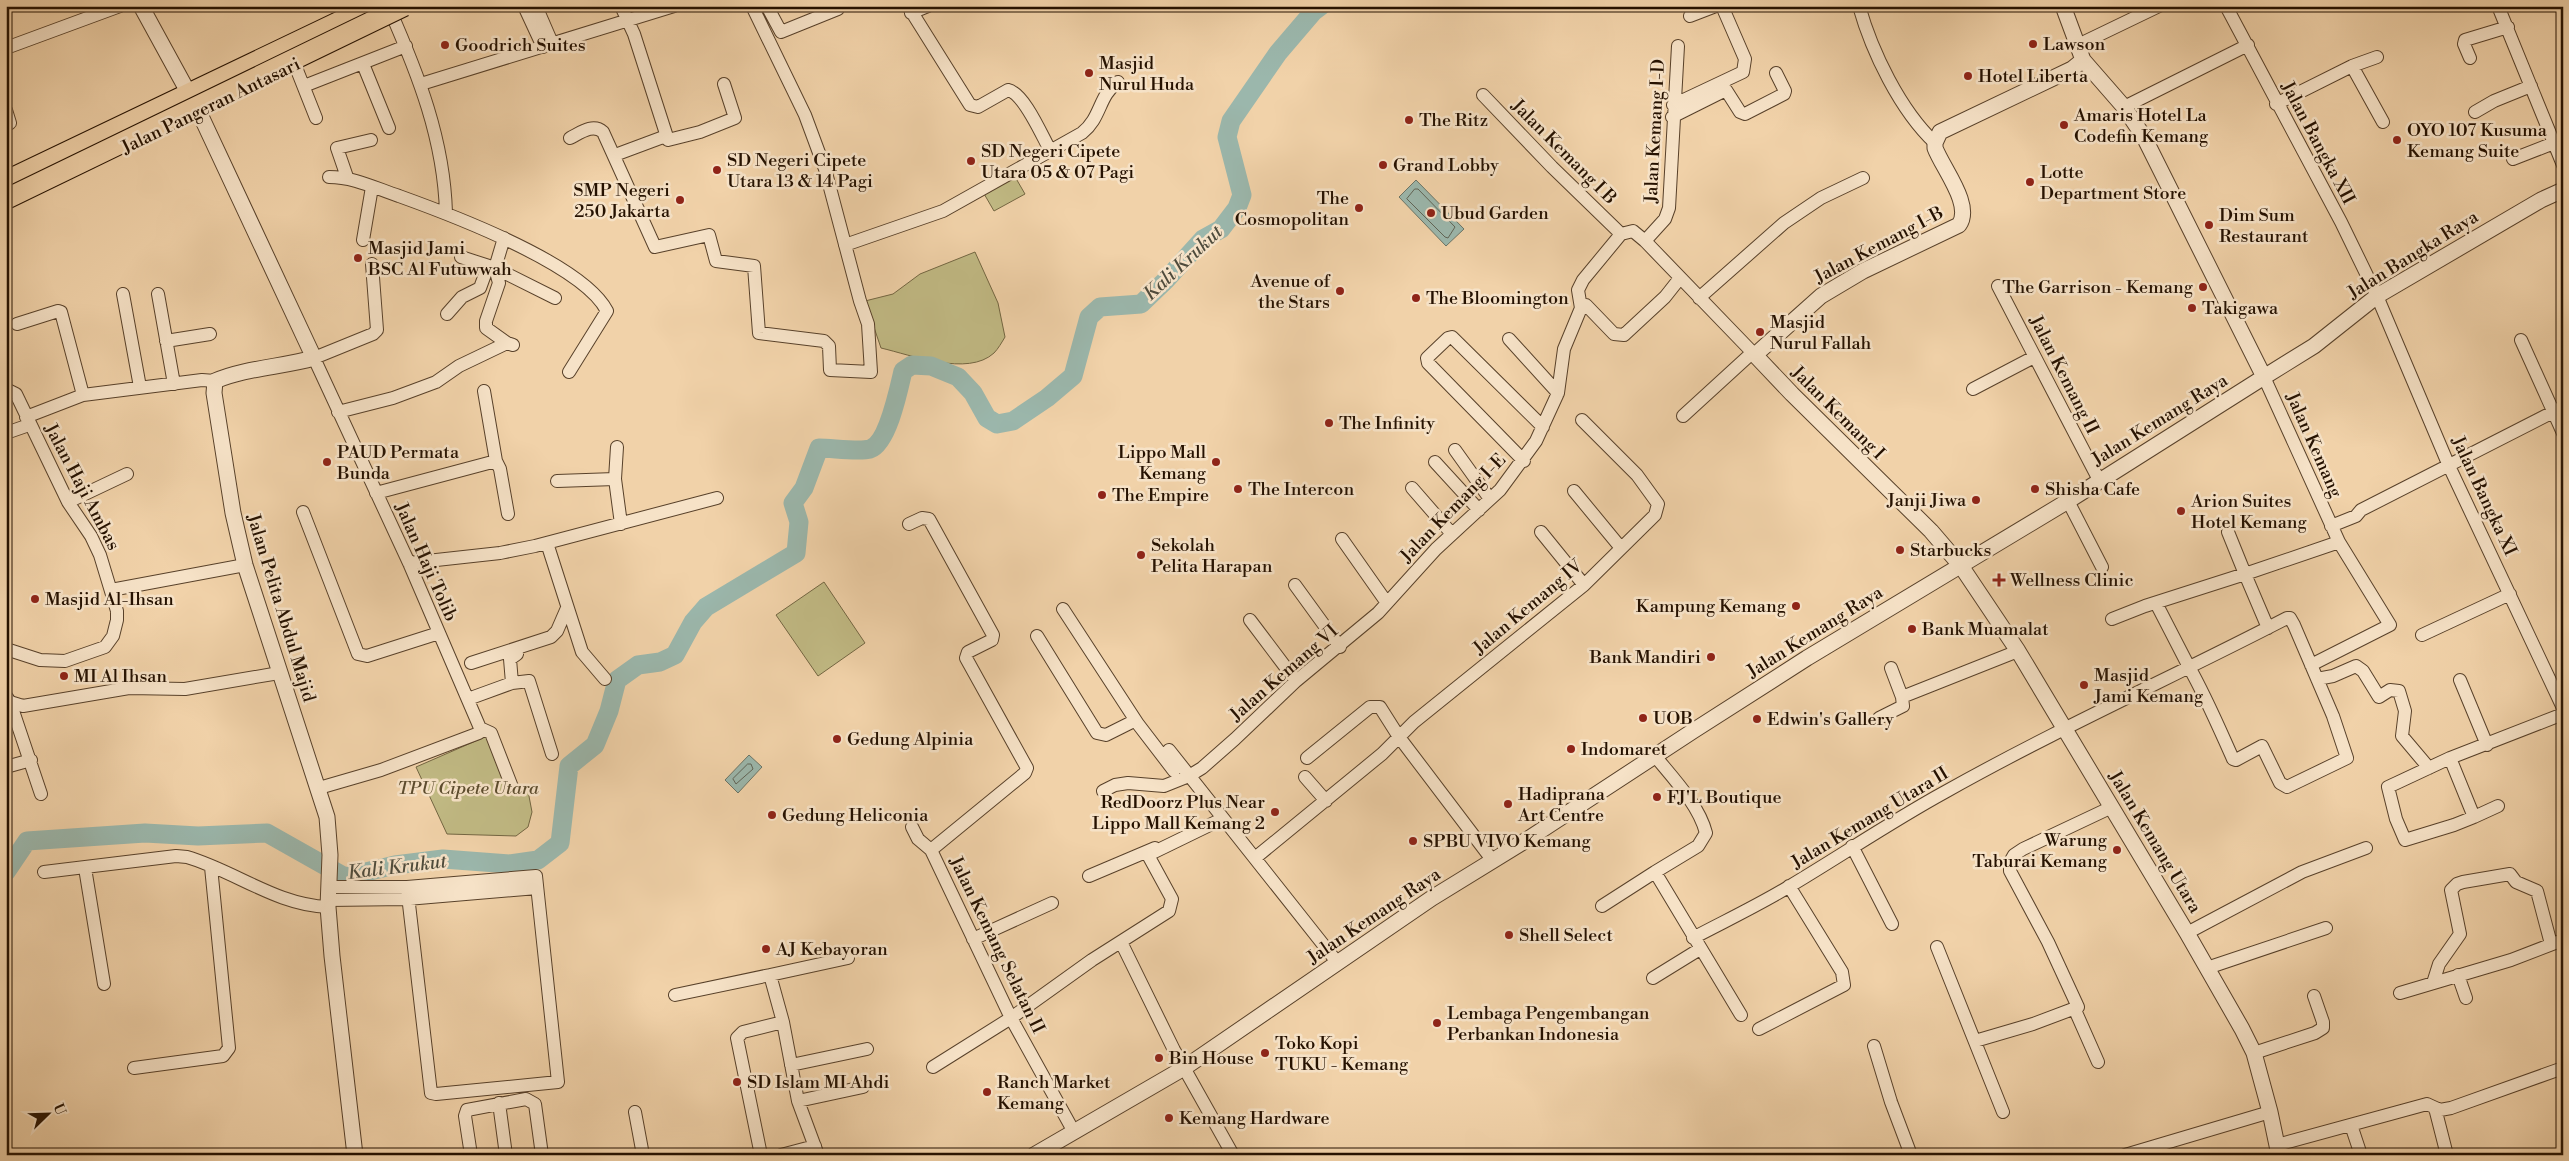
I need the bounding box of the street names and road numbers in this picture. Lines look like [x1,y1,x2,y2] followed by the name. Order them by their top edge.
[117,53,304,160] street label: Jalan Pangeran Antasari
[1640,58,1670,205] street label: Jalan Kemang I-D
[2275,77,2360,209] street label: Jalan Bangka XII
[1506,94,1621,209] street label: Jalan Kemang I B
[1810,201,1948,289] street label: Jalan Kemang I-B
[2343,205,2483,305] street label: Jalan Bangka Raya
[2024,311,2104,438] street label: Jalan Kemang II
[1786,361,1890,465] street label: Jalan Kemang I
[2087,368,2233,472] street label: Jalan Kemang Raya
[2280,388,2348,502] street label: Jalan Kemang
[39,419,125,554] street label: Jalan Haji Ambas
[2446,432,2522,560] street label: Jalan Bangka XI
[1394,449,1511,568] street label: Jalan Kemang I-E
[389,498,462,625] street label: Jalan Haji Tolib
[241,510,321,705] street label: Jalan Pelita Abdul Majid
[1468,554,1588,660] street label: Jalan Kemang IV
[1742,580,1888,684] street label: Jalan Kemang Raya
[1224,620,1343,727] street label: Jalan Kemang VI
[1786,762,1953,875] street label: Jalan Kemang Utara II
[2103,766,2207,918] street label: Jalan Kemang Utara
[944,852,1050,1037] street label: Jalan Kemang Selatan II
[1302,862,1446,970] street label: Jalan Kemang Raya

